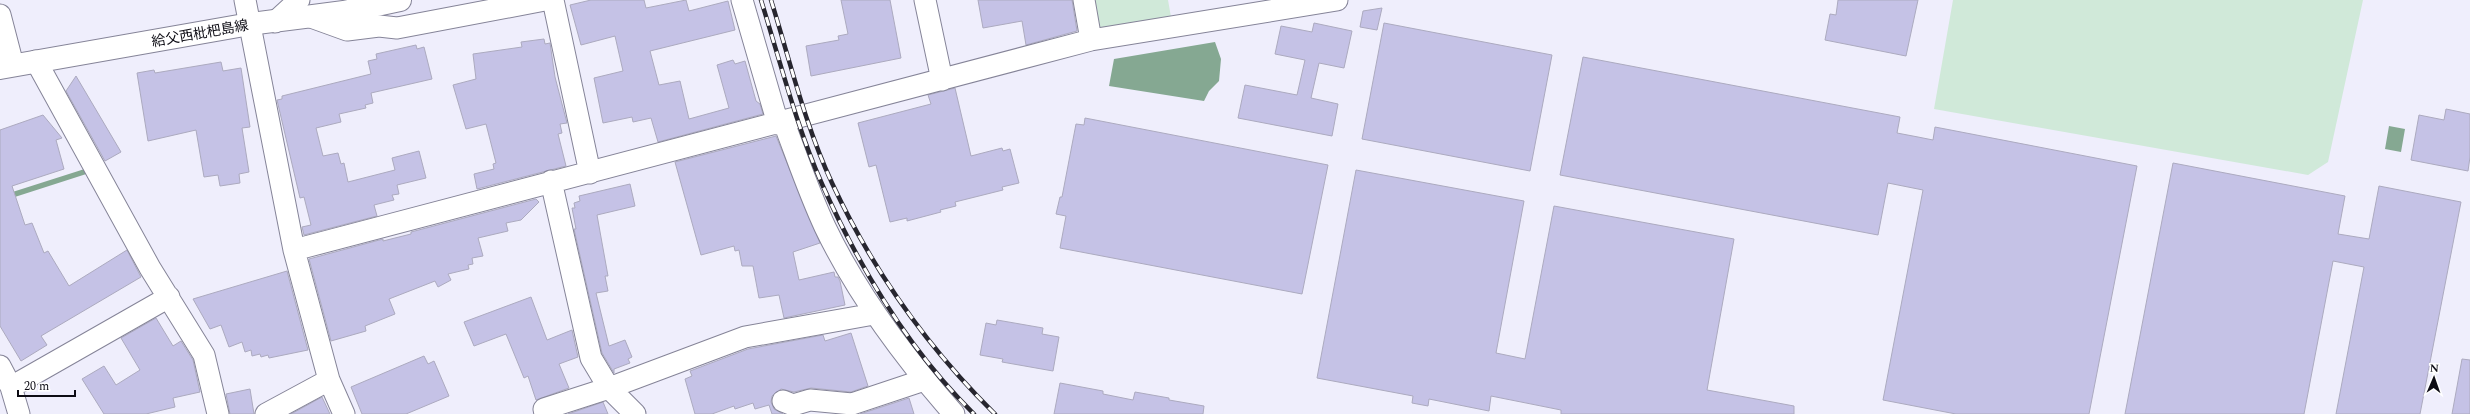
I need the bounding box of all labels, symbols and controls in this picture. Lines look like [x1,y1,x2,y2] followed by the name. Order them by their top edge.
[150,15,250,52] street label: 給父西枇杷島線
[2414,358,2454,398] north arrow
[2430,360,2439,377] text: N
[18,372,75,398] scale bar
[24,377,49,396] text: 20 m

